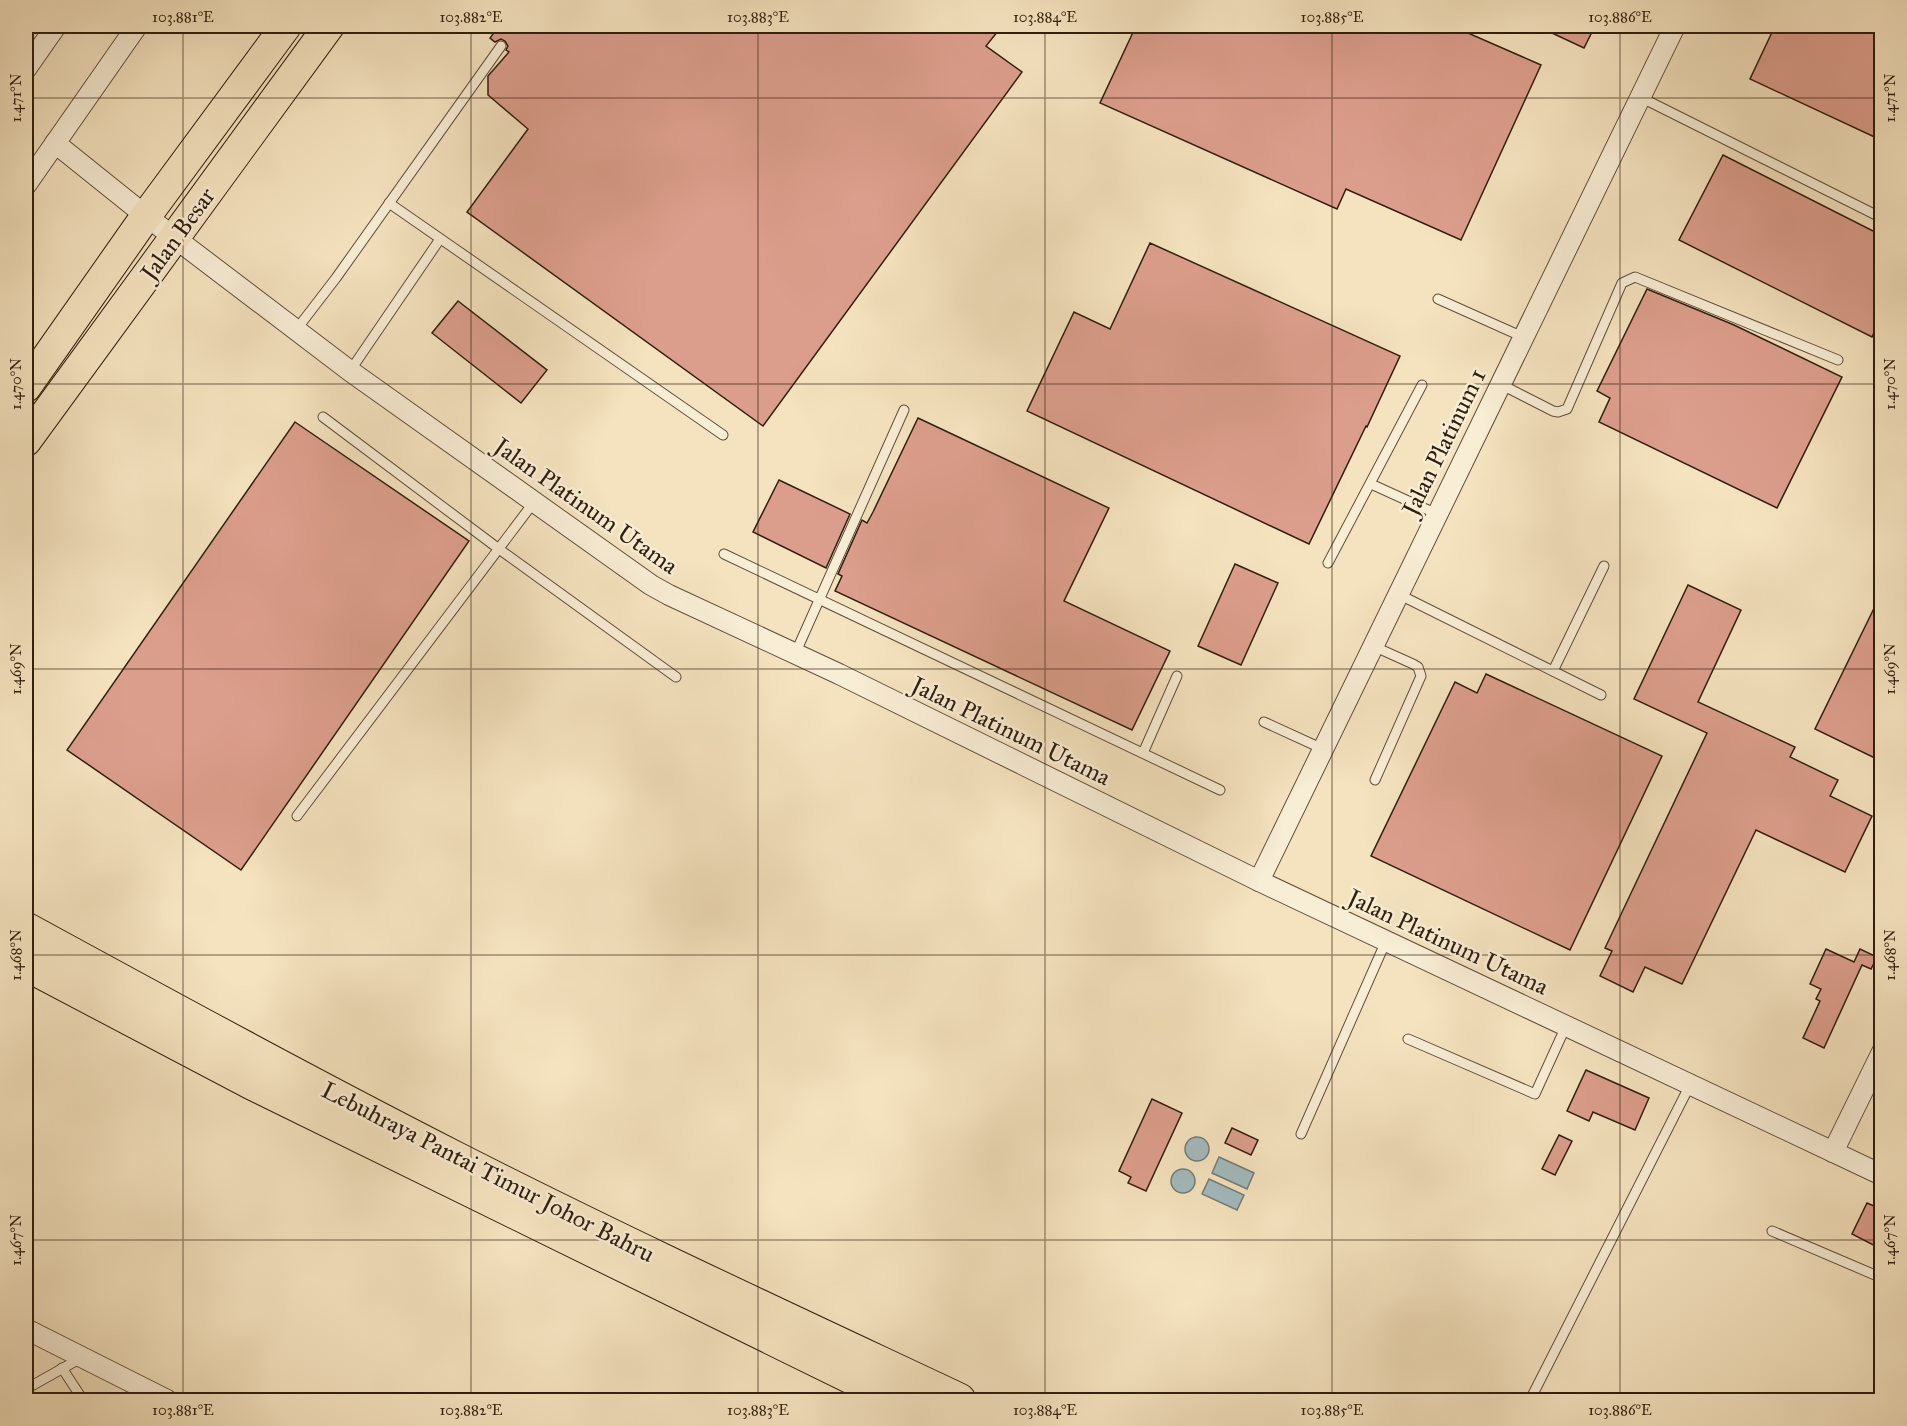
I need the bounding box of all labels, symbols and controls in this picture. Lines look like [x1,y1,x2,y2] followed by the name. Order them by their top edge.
[152,8,214,26] text: 103.881°E
[439,8,503,26] text: 103.882°E
[727,8,789,26] text: 103.883°E
[1013,8,1077,26] text: 103.884°E
[1301,8,1364,26] text: 103.885°E
[1588,8,1652,26] text: 103.886°E
[7,73,25,122] text: 1.471°N
[1881,73,1899,122] text: 1.471°N
[132,182,222,289] street label: Jalan Besar
[7,358,25,410] text: 1.470°N
[1881,358,1899,410] text: 1.470°N
[1394,364,1493,523] street label: Jalan Platinum 1
[486,430,685,581] street label: Jalan Platinum Utama
[7,643,25,695] text: 1.469°N
[1881,643,1899,695] text: 1.469°N
[904,668,1116,793] street label: Jalan Platinum Utama
[1340,881,1554,1002] street label: Jalan Platinum Utama
[7,929,25,981] text: 1.468°N
[1881,929,1899,981] text: 1.468°N
[317,1075,660,1269] street label: Lebuhraya Pantai Timur Johor Bahru
[7,1214,25,1266] text: 1.467°N
[1881,1214,1899,1266] text: 1.467°N
[152,1401,214,1419] text: 103.881°E
[439,1401,503,1419] text: 103.882°E
[727,1401,789,1419] text: 103.883°E
[1013,1401,1077,1419] text: 103.884°E
[1301,1401,1364,1419] text: 103.885°E
[1588,1401,1652,1419] text: 103.886°E

